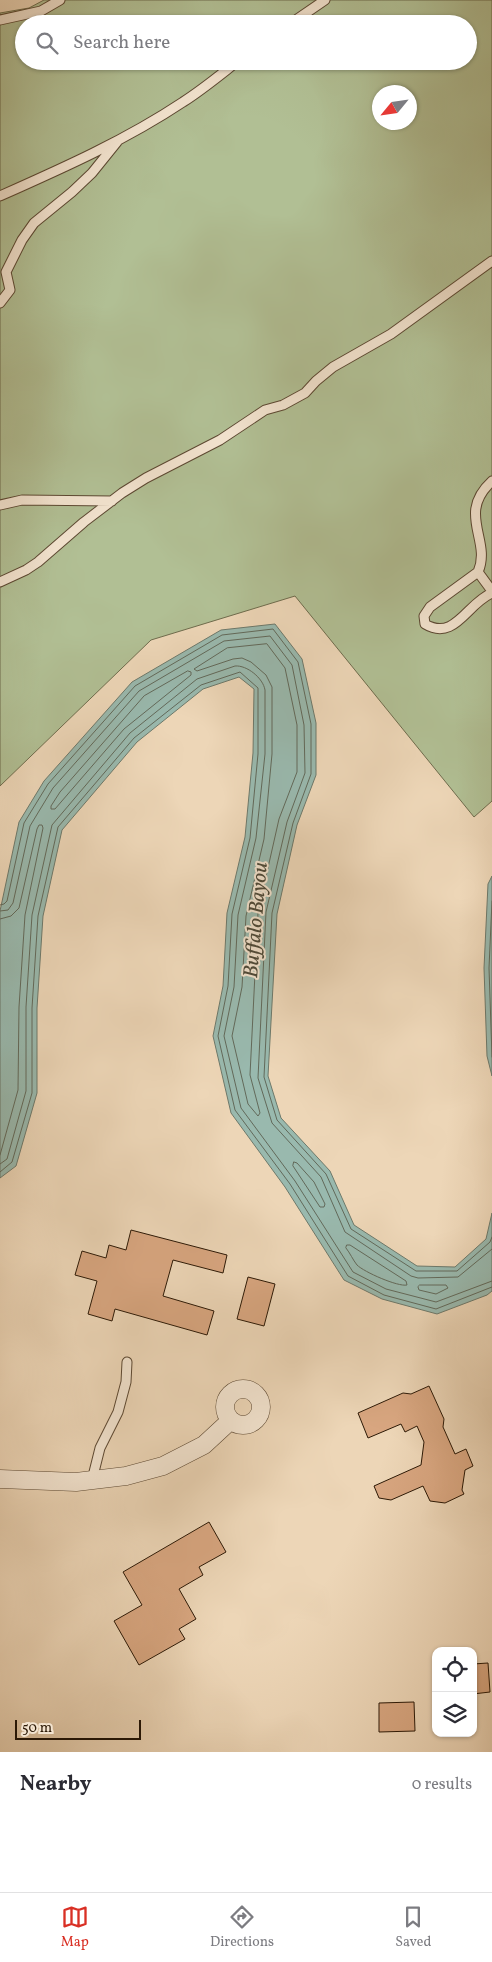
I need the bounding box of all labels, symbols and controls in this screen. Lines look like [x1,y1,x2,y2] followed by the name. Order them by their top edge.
[15,15,477,70] search box
[33,29,61,57] icon: search
[73,30,170,56] text: Search here
[372,85,417,130] north arrow
[237,861,276,979] water label: Buffalo Bayou
[432,1647,477,1737] map controls
[432,1647,477,1692] button: locate
[432,1692,477,1737] button: layers
[15,1717,141,1740] scale bar
[22,1719,52,1738] text: 50 m
[20,1770,91,1799] text: Nearby
[412,1774,472,1796] text: 0 results
[61,1903,89,1952] tab: Map
[210,1903,274,1952] tab: Directions
[395,1903,431,1952] tab: Saved

